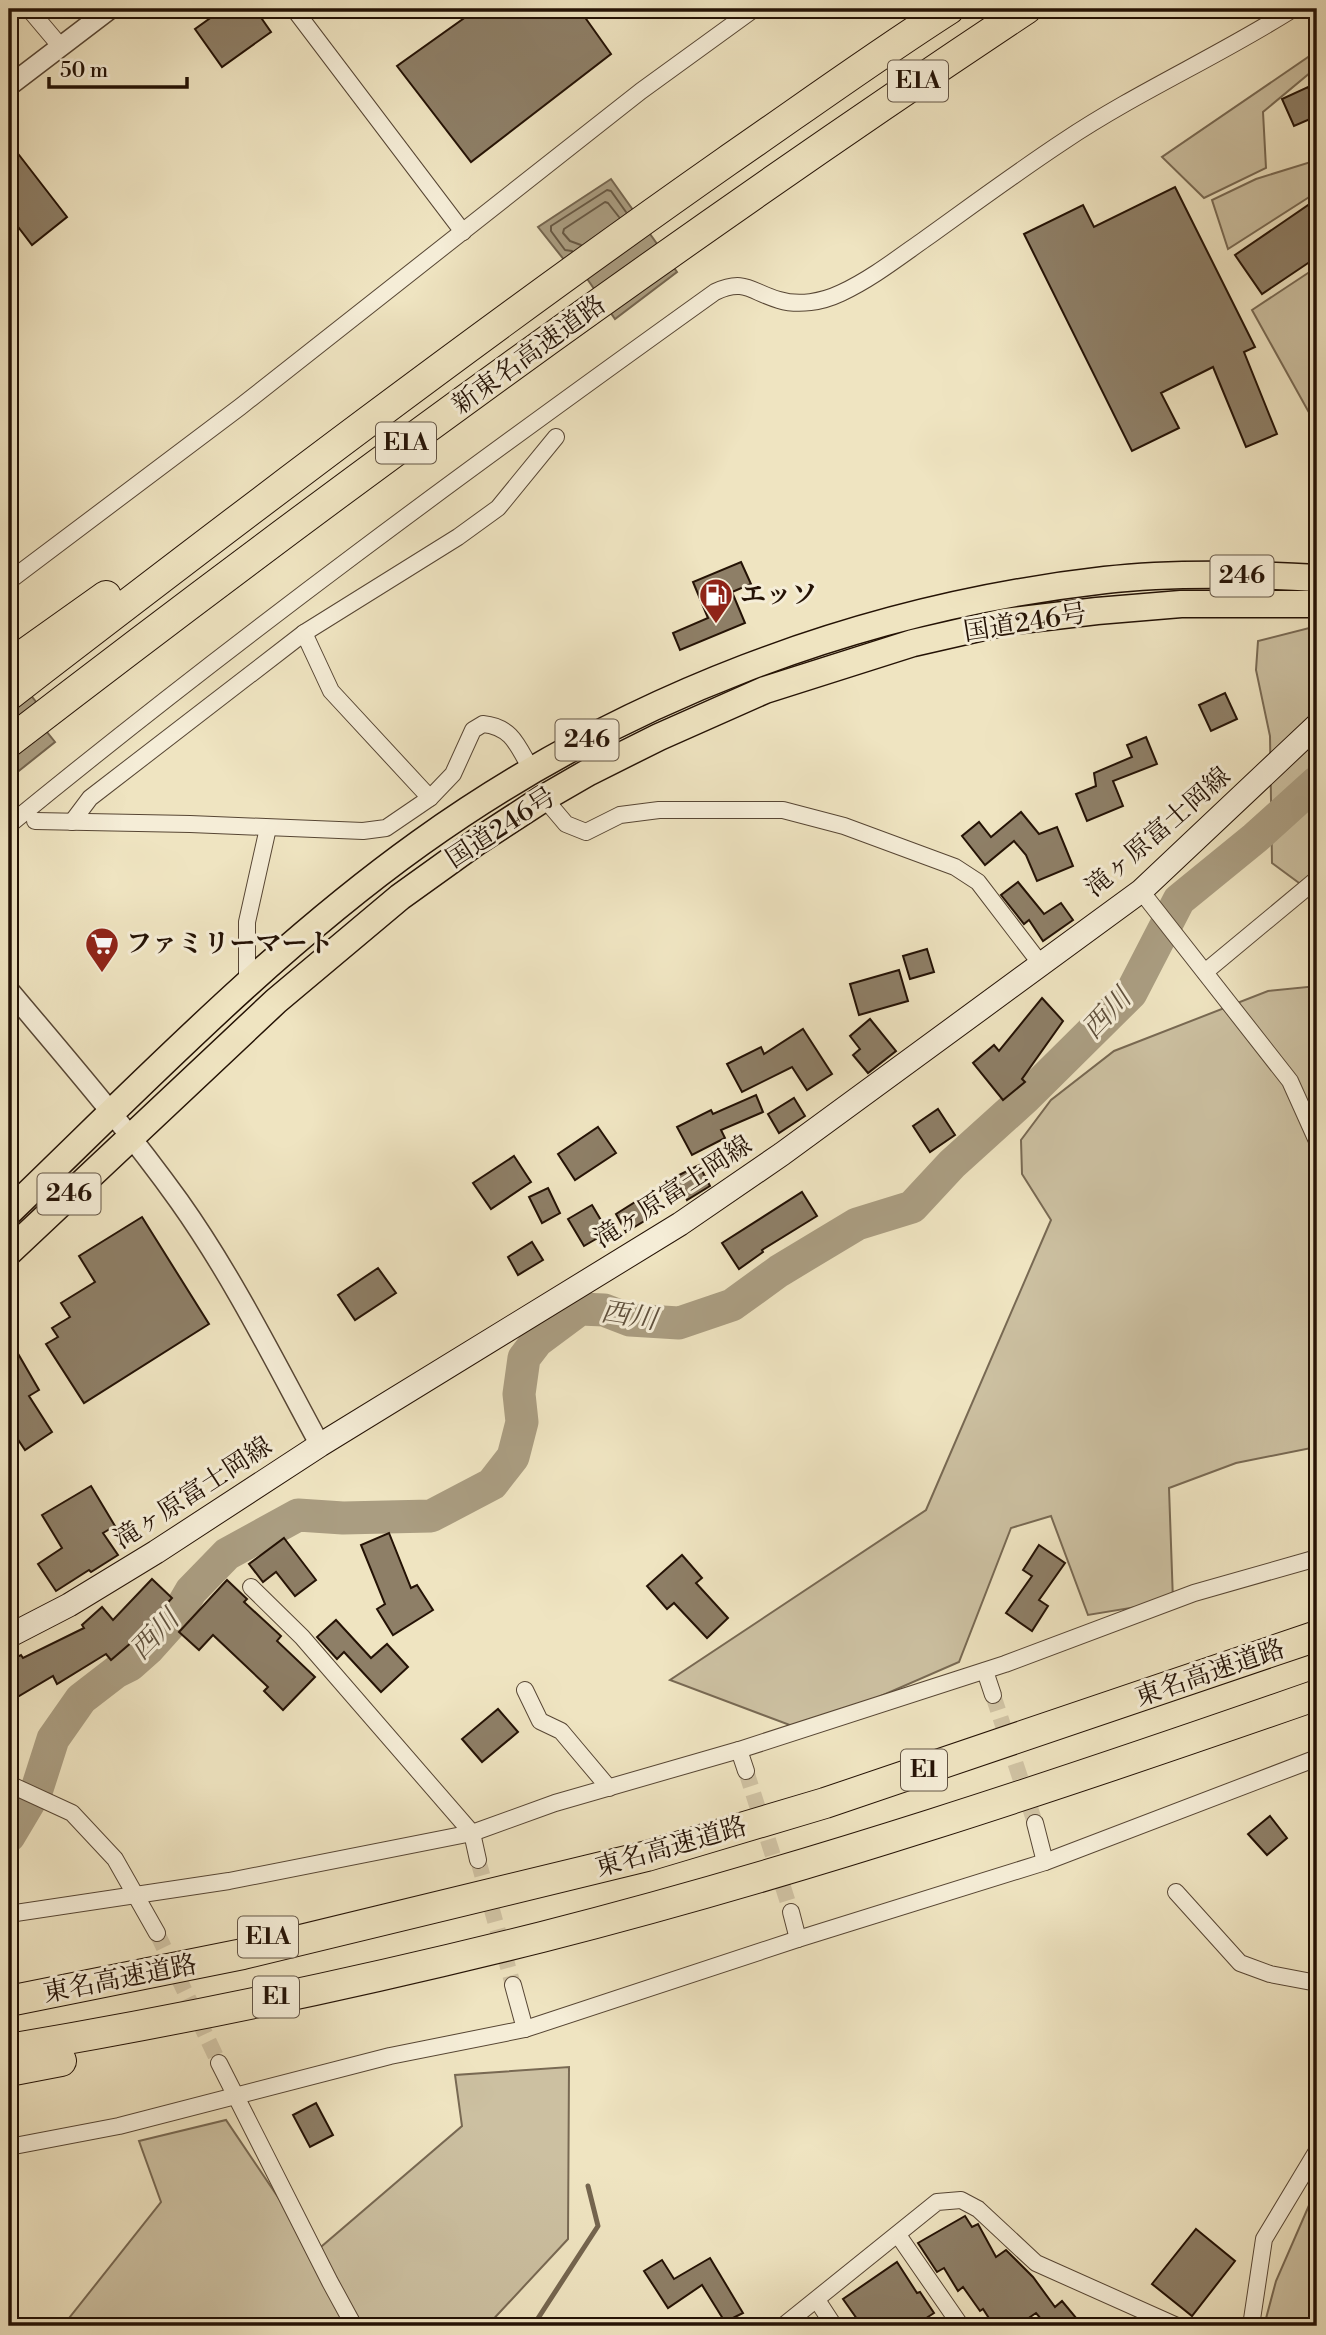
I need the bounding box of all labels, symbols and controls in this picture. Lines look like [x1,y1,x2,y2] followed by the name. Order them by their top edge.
[49,46,187,90] scale bar
[60,58,108,84] text: 50 m
[888,60,948,102] road number: E1A
[446,289,612,421] street label: 新東名高速道路
[376,422,436,463] road number: E1A
[1210,556,1274,596] road number: 246
[697,576,735,625] fuel station icon: エッソ
[740,579,817,611] place label: エッソ
[961,597,1089,649] street label: 国道246号
[556,720,618,760] road number: 246
[1079,760,1237,904] street label: 滝ヶ原富士岡線
[440,781,562,875] street label: 国道246号
[83,925,121,974] supermarket icon: ファミリーマート
[126,928,333,960] place label: ファミリーマート
[1075,979,1141,1046] water label: 西川
[588,1129,758,1255] street label: 滝ヶ原富士岡線
[38,1174,100,1214] road number: 246
[599,1294,662,1338] water label: 西川
[108,1430,278,1556] street label: 滝ヶ原富士岡線
[123,1601,189,1667] water label: 西川
[1131,1632,1289,1714] street label: 東名高速道路
[901,1750,947,1790] road number: E1
[592,1810,750,1884] street label: 東名高速道路
[238,1916,298,1958] road number: E1A
[40,1948,200,2010] street label: 東名高速道路
[253,1976,299,2018] road number: E1

